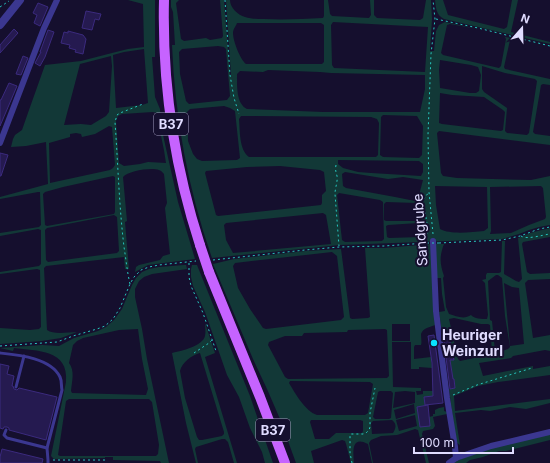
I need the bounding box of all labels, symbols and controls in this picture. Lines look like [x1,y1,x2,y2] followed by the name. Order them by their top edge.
[502,8,542,48] north arrow
[519,11,532,27] text: N
[154,113,188,135] road number: B37
[408,193,431,267] street label: Sandgrube
[442,326,503,359] place label: Heuriger Weinzurl
[429,338,439,348] marker: Heuriger Weinzurl
[256,419,290,441] road number: B37
[414,429,513,455] scale bar
[420,435,454,450] text: 100 m

